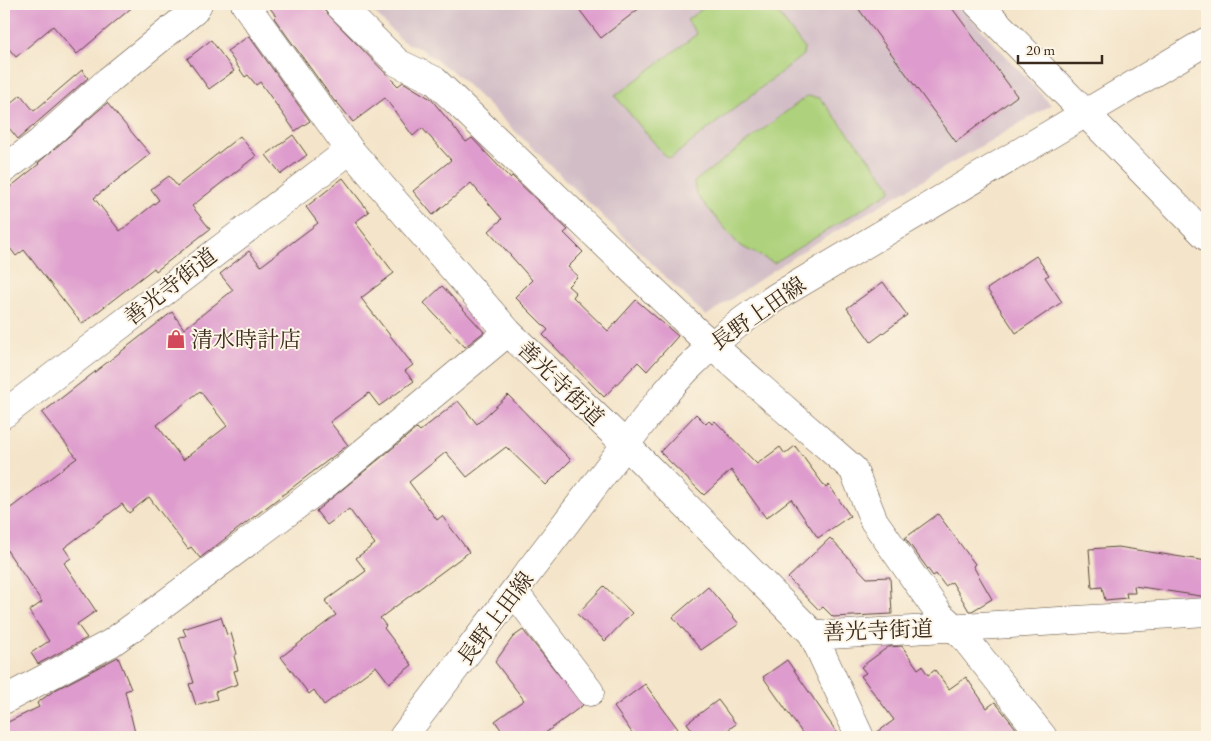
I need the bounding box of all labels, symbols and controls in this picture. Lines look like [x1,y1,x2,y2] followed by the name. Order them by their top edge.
[1018,32,1102,64] scale bar
[1026,40,1055,59] text: 20 m
[118,241,223,332] street label: 善光寺街道
[705,270,812,357] street label: 長野上田線
[191,325,301,354] place label: 清水時計店
[165,328,187,350] shop icon: 清水時計店
[511,335,610,432] street label: 善光寺街道
[451,566,540,671] street label: 長野上田線
[823,614,933,647] street label: 善光寺街道

